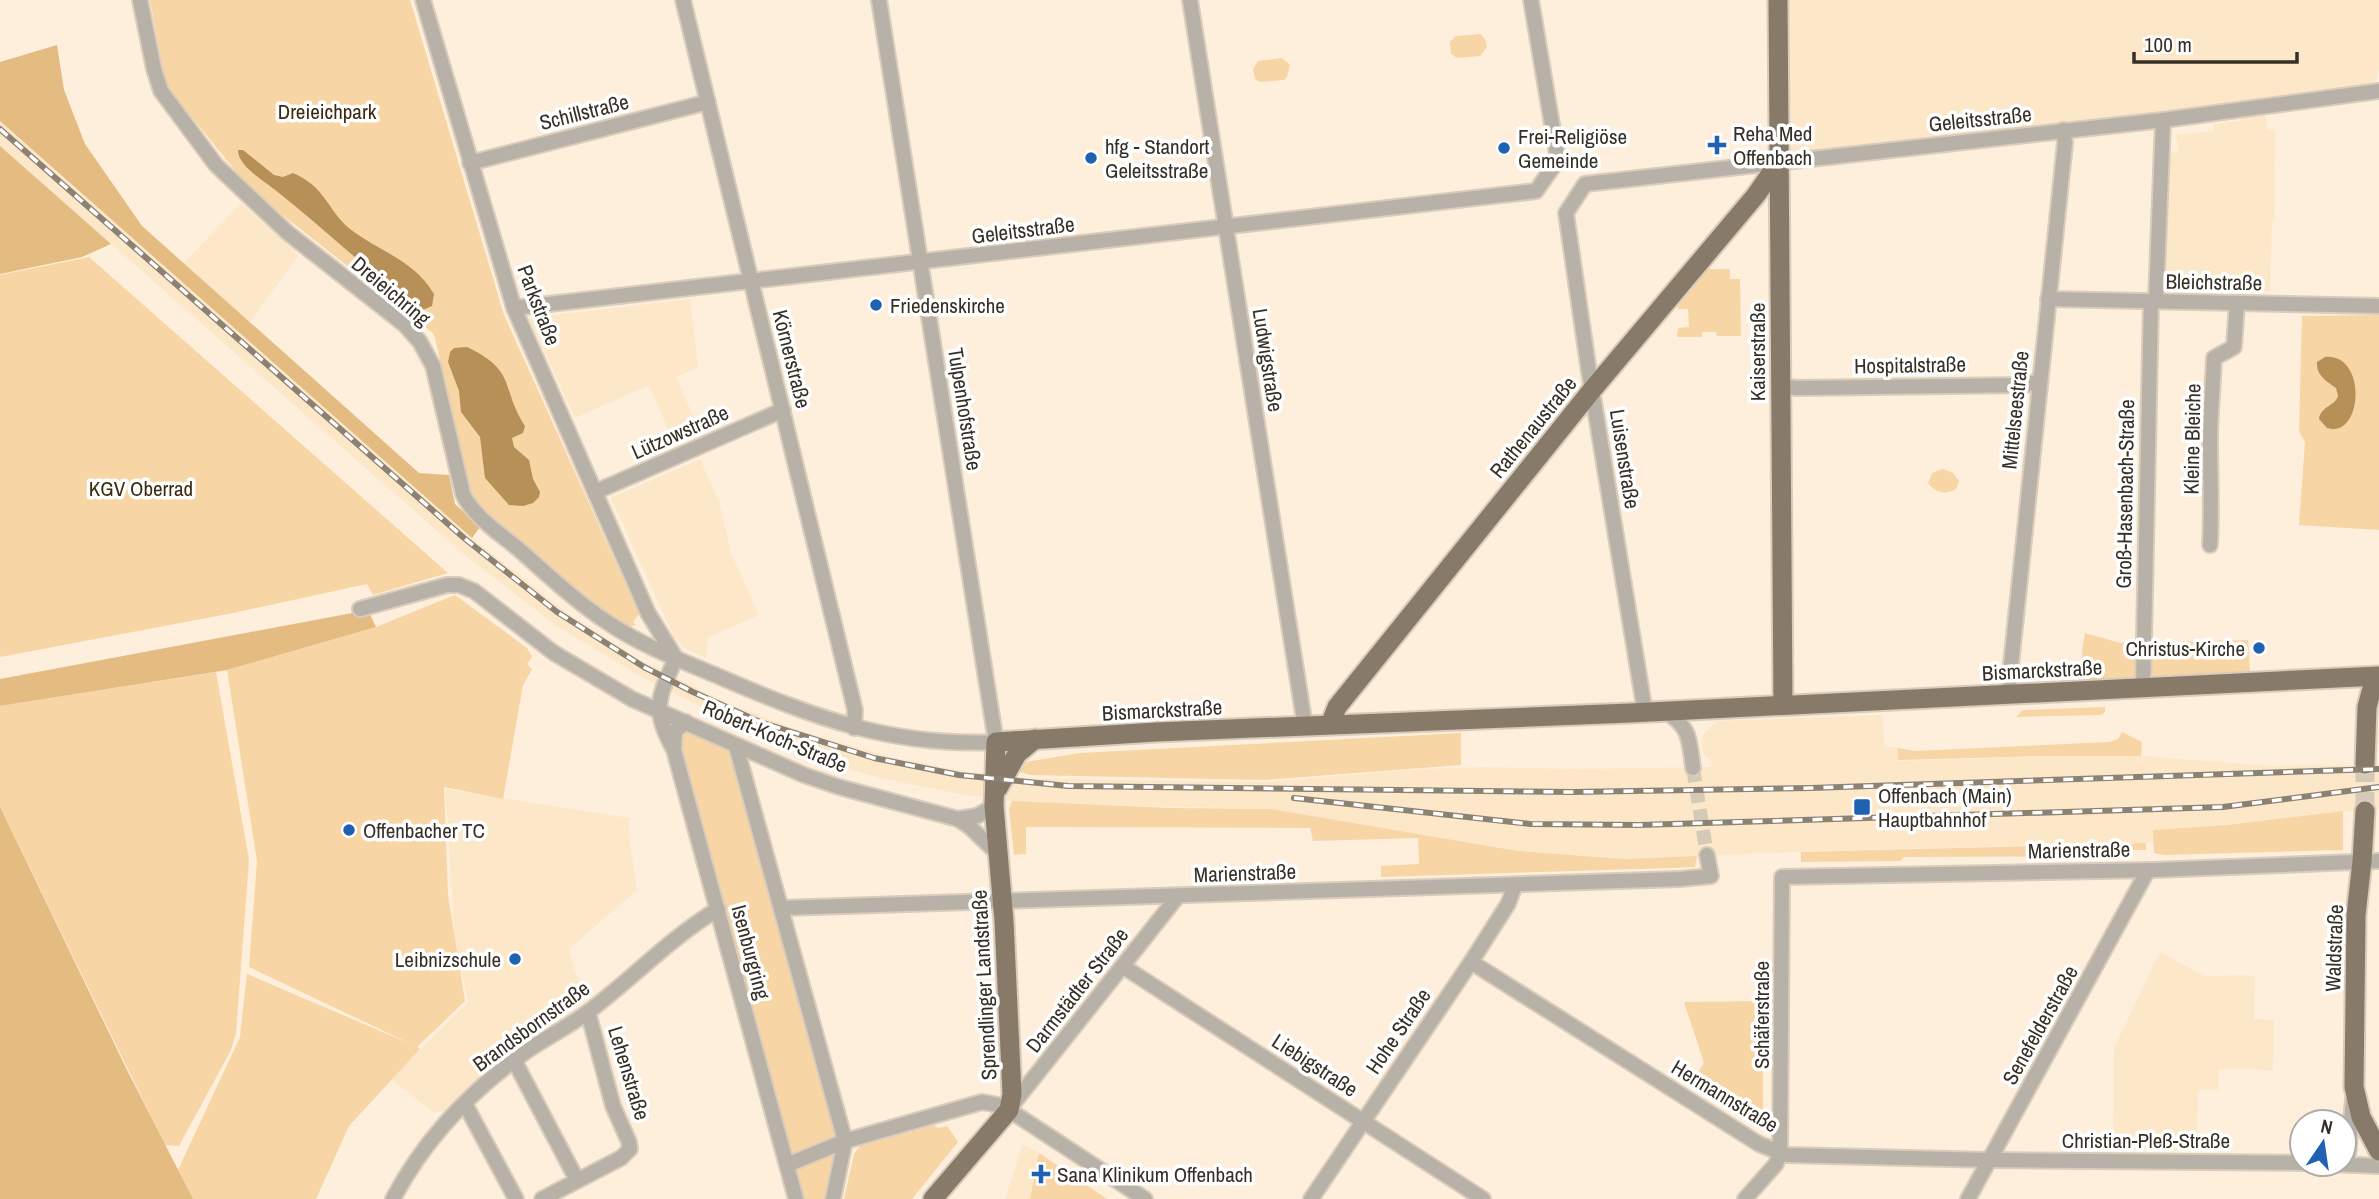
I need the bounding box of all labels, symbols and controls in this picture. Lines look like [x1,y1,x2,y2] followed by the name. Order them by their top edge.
[2134,21,2297,65] scale bar
[2144,30,2192,59] text: 100 m
[536,87,632,137] street label: Schillstraße
[278,97,377,126] park label: Dreieichpark
[1927,99,2033,139] street label: Geleitsstraße
[1733,119,1812,172] place label: Reha Med Offenbach
[1518,122,1627,175] place label: Frei-Religiöse Gemeinde
[1105,132,1210,185] place label: hfg - Standort Geleitsstraße
[1707,135,1727,155] marker: Reha Med Offenbach
[1496,140,1512,156] marker: Frei-Religiöse Gemeinde
[1083,150,1099,166] marker: hfg - Standort Geleitsstraße
[970,209,1076,251] street label: Geleitsstraße
[345,249,437,333] street label: Dreieichring
[510,260,568,350] street label: Parkstraße
[2165,267,2263,297] street label: Bleichstraße
[890,291,1005,320] place label: Friedenskirche
[868,297,884,313] marker: Friedenskirche
[1743,303,1772,401] street label: Kaiserstraße
[1246,306,1290,414] street label: Ludwigstraße
[766,307,818,411] street label: Körnerstraße
[941,346,989,472] street label: Tulpenhofstraße
[1994,349,2036,471] street label: Mittelseestraße
[1854,350,1966,380] street label: Hospitalstraße
[1483,370,1583,484] street label: Rathenaustraße
[2177,383,2207,495] street label: Kleine Bleiche
[627,398,733,466] street label: Lützowstraße
[2109,399,2141,589] street label: Groß-Hasenbach-Straße
[1603,407,1647,511] street label: Luisenstraße
[89,474,193,503] park label: KGV Oberrad
[2125,634,2245,663] place label: Christus-Kirche
[2251,640,2267,656] marker: Christus-Kirche
[1981,652,2103,688] street label: Bismarckstraße
[1101,692,1223,728] street label: Bismarckstraße
[698,693,852,779] street label: Robert-Koch-Straße
[1878,781,2012,834] place label: Offenbach (Main) Hauptbahnhof
[1852,797,1872,817] marker: Offenbach (Main) Hauptbahnhof
[363,816,485,845] place label: Offenbacher TC
[341,822,357,838] marker: Offenbacher TC
[2028,835,2130,865] street label: Marienstraße
[1193,857,1297,889] street label: Marienstraße
[965,889,1003,1081] street label: Sprendlinger Landstraße
[724,902,778,1003] street label: Isenburgring
[2318,904,2350,992] street label: Waldstraße
[1019,921,1135,1059] street label: Darmstädter Straße
[395,945,501,974] place label: Leibnizschule
[507,951,523,967] marker: Leibnizschule
[1995,960,2085,1090] street label: Senefelderstraße
[1747,961,1776,1069] street label: Schäferstraße
[467,974,595,1078] street label: Brandsbornstraße
[1359,982,1437,1080] street label: Hohe Straße
[601,1023,657,1123] street label: Lehenstraße
[1267,1027,1363,1103] street label: Liebigstraße
[1666,1053,1784,1139] street label: Hermannstraße
[2288,1108,2358,1178] north arrow
[2318,1113,2335,1140] text: N
[2062,1126,2230,1155] street label: Christian-Pleß-Straße
[1057,1160,1253,1189] place label: Sana Klinikum Offenbach
[1031,1164,1051,1184] marker: Sana Klinikum Offenbach

